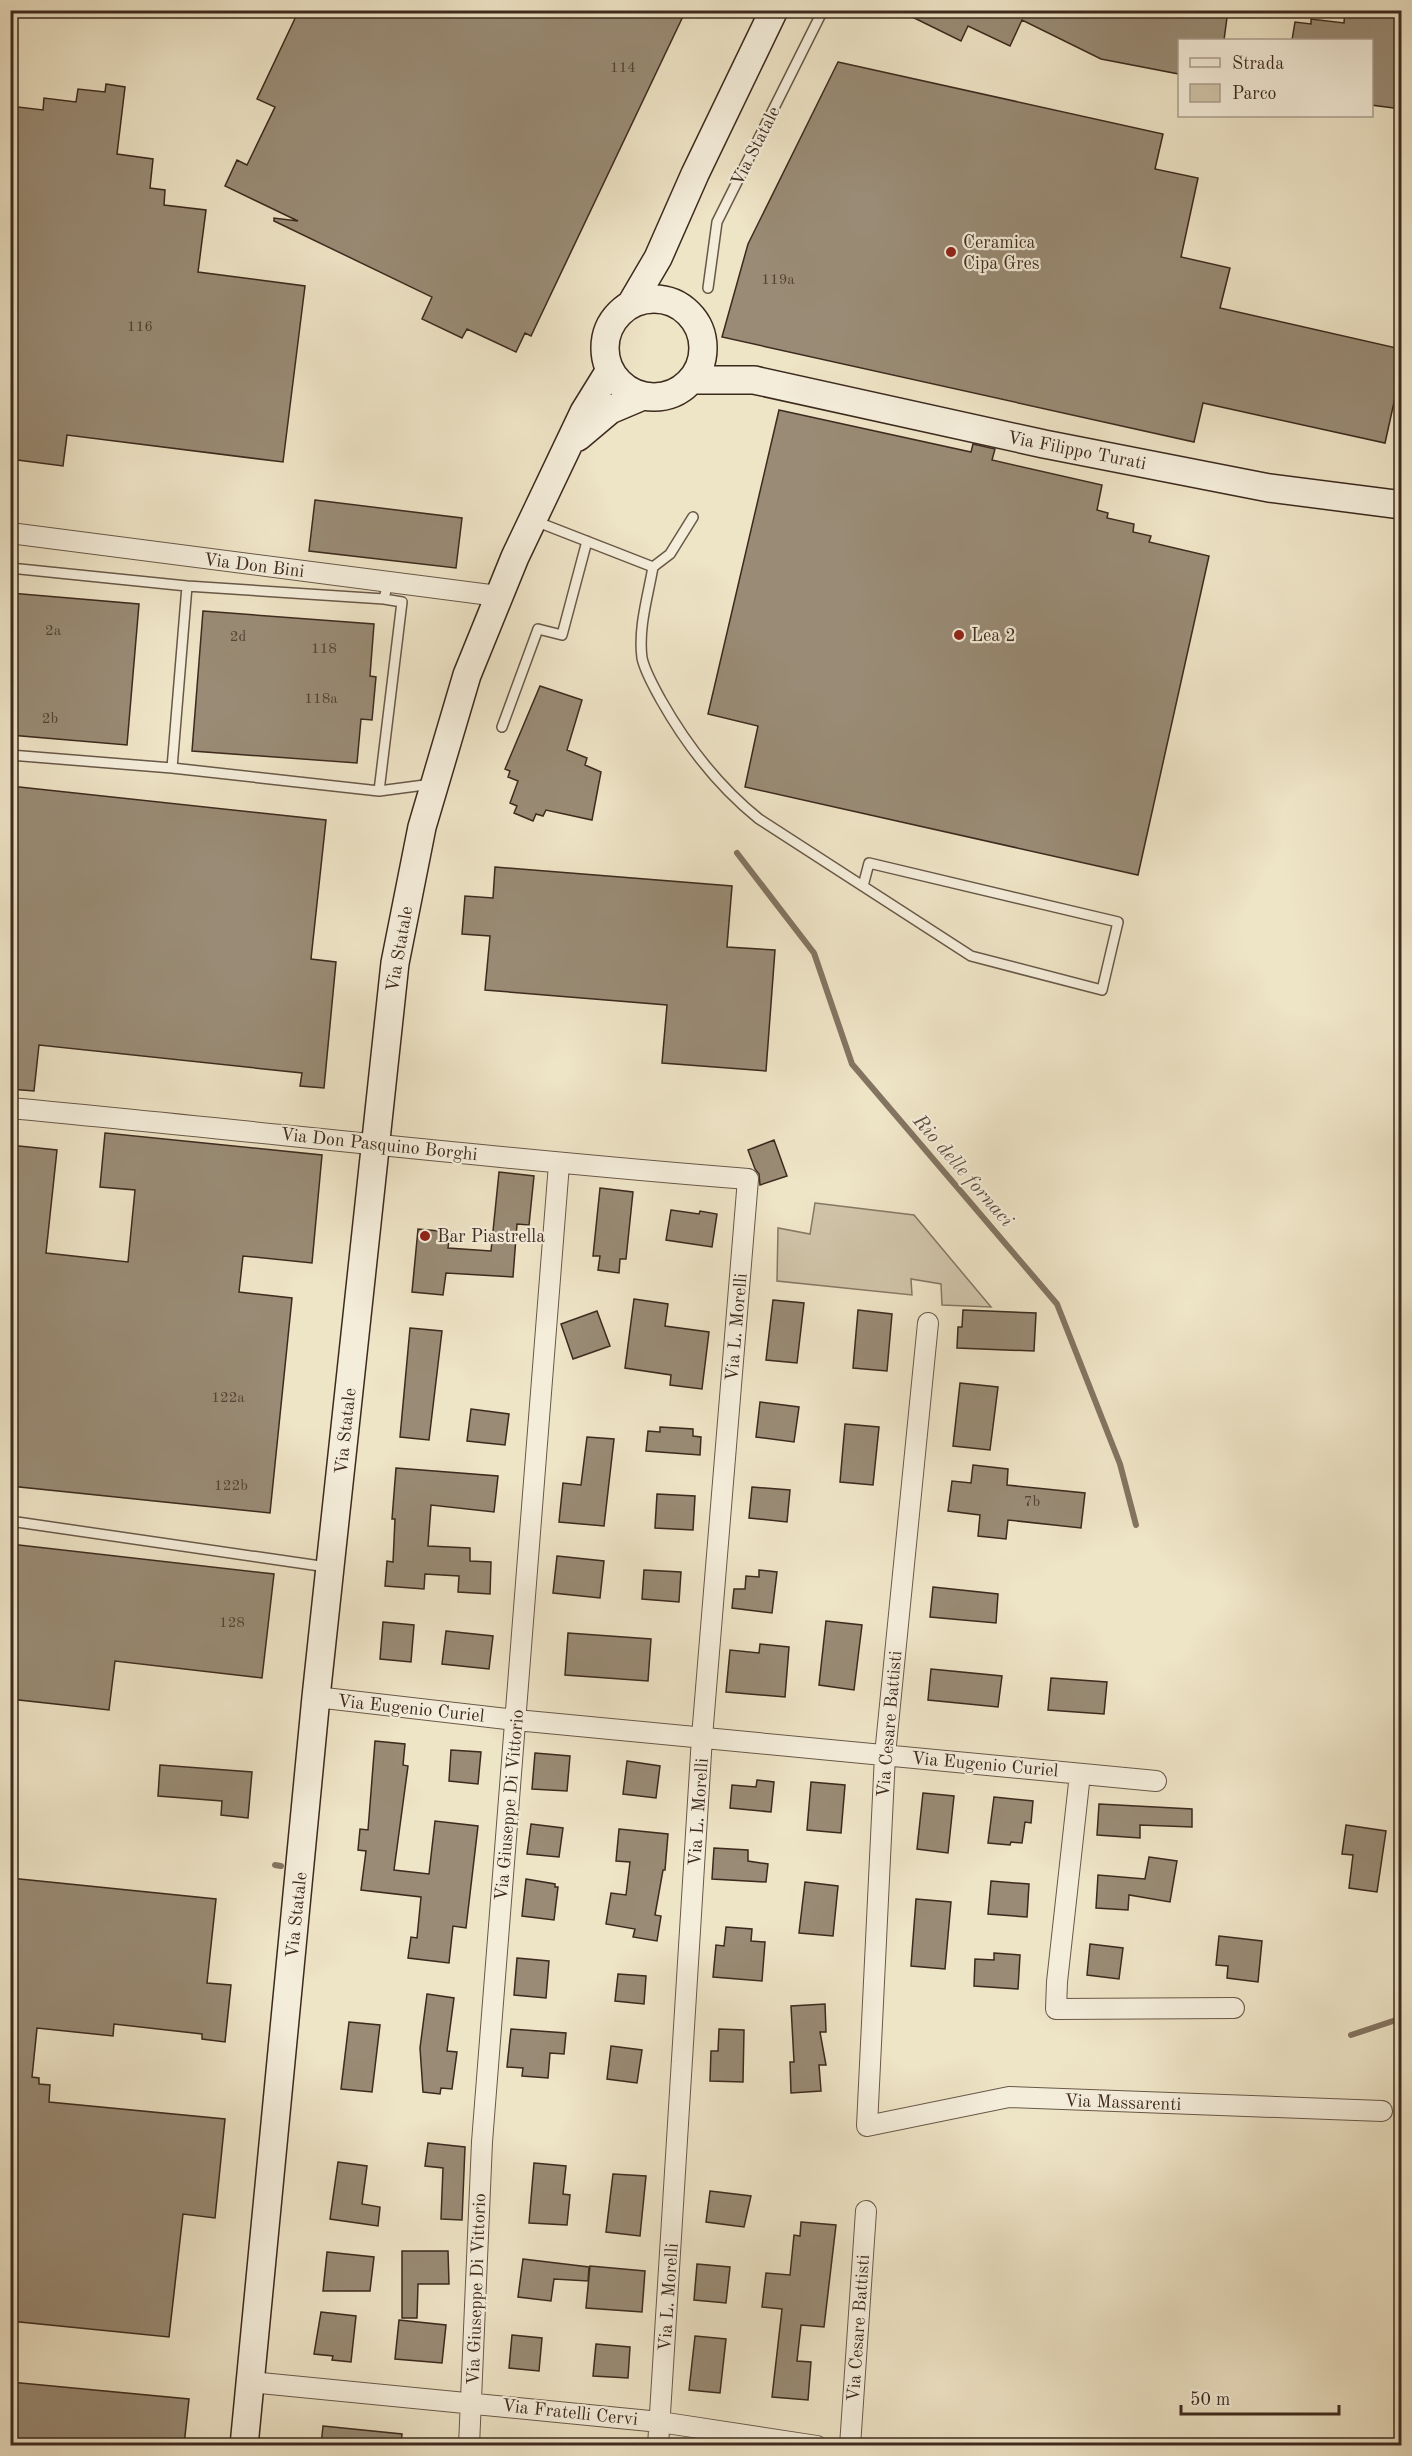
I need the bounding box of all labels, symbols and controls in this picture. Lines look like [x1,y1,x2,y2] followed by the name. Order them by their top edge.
[1178,39,1373,117] legend
[1232,55,1284,73] text: Strada
[610,61,636,76] house number: 114
[1232,85,1277,103] text: Parco
[728,104,784,189] street label: Via Statale
[963,234,1040,273] place label: Ceramica Cipa Gres
[944,245,958,259] marker: Ceramica Cipa Gres
[761,273,795,288] house number: 119a
[127,320,153,335] house number: 116
[1006,429,1148,473] street label: Via Filippo Turati
[202,551,305,581] street label: Via Don Bini
[45,624,62,639] house number: 2a
[971,627,1016,645] place label: Lea 2
[952,628,966,642] marker: Lea 2
[230,630,246,645] house number: 2d
[311,642,337,657] house number: 118
[304,692,338,707] house number: 118a
[42,712,58,727] house number: 2b
[384,905,416,993] street label: Via Statale
[908,1111,1017,1232] water label: Rio delle fornaci
[279,1126,478,1164] street label: Via Don Pasquino Borghi
[437,1228,545,1246] place label: Bar Piastrella
[418,1229,432,1243] marker: Bar Piastrella
[723,1272,751,1382] street label: Via L. Morelli
[333,1387,359,1475] street label: Via Statale
[211,1391,245,1406] house number: 122a
[214,1479,248,1494] house number: 122b
[1024,1495,1040,1510] house number: 7b
[219,1616,245,1631] house number: 128
[875,1650,905,1798] street label: Via Cesare Battisti
[337,1692,485,1726] street label: Via Eugenio Curiel
[493,1709,527,1902] street label: Via Giuseppe Di Vittorio
[911,1750,1059,1780] street label: Via Eugenio Curiel
[686,1757,712,1867] street label: Via L. Morelli
[284,1871,310,1959] street label: Via Statale
[1064,2092,1182,2114] street label: Via Massarenti
[465,2193,489,2385] street label: Via Giuseppe Di Vittorio
[656,2242,682,2352] street label: Via L. Morelli
[845,2254,873,2402] street label: Via Cesare Battisti
[1181,2378,1338,2416] scale bar
[1190,2391,1230,2409] text: 50 m
[501,2397,639,2429] street label: Via Fratelli Cervi

